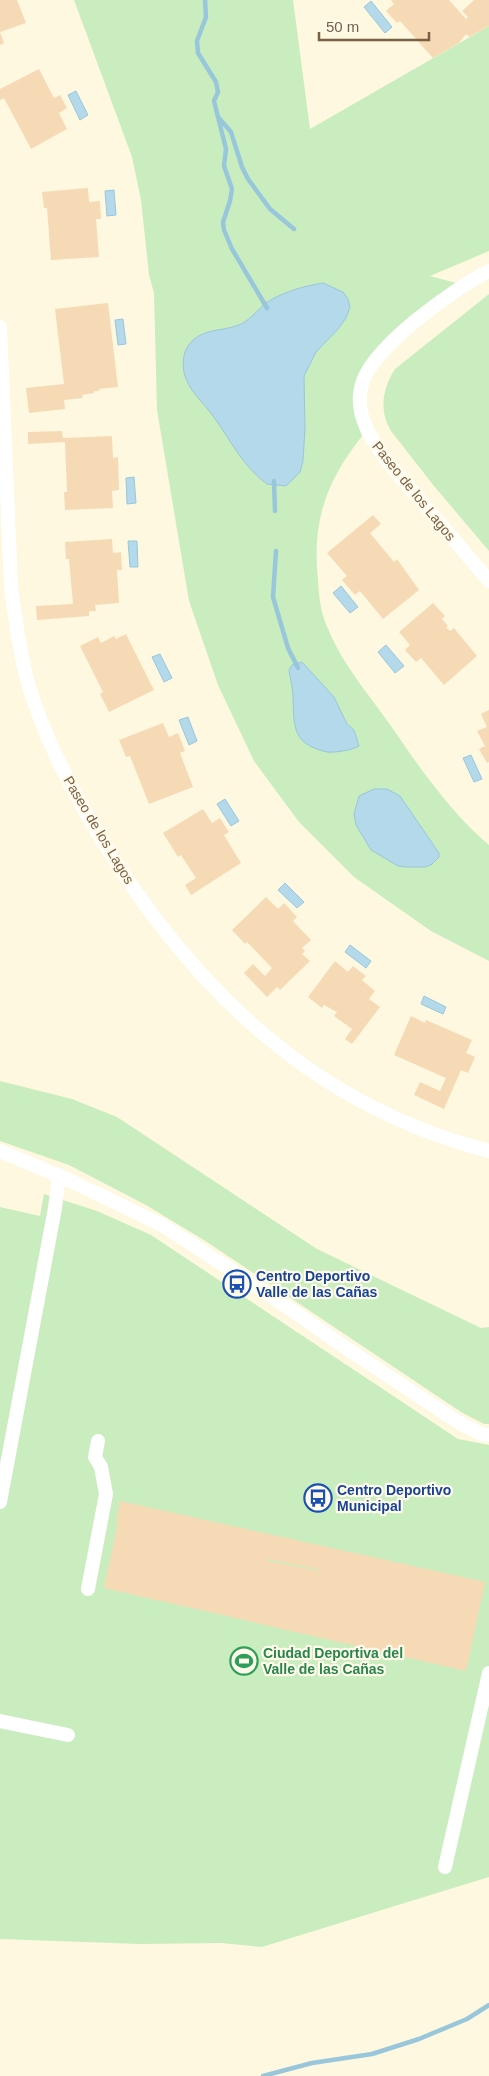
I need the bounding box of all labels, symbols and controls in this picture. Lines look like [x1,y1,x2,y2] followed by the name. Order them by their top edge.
[319,10,429,42] scale bar
[326,18,359,35] text: 50 m
[369,438,459,544] street label: Paseo de los Lagos
[60,773,138,887] street label: Paseo de los Lagos
[256,1268,378,1300] place label: Centro Deportivo Valle de las Cañas
[222,1269,252,1299] bus stop icon: Centro Deportivo Valle de las Cañas
[337,1482,451,1514] place label: Centro Deportivo Municipal
[303,1483,333,1513] bus stop icon: Centro Deportivo Municipal
[263,1645,403,1677] place label: Ciudad Deportiva del Valle de las Cañas
[229,1646,259,1676] sports icon: Ciudad Deportiva del Valle de las Cañas

